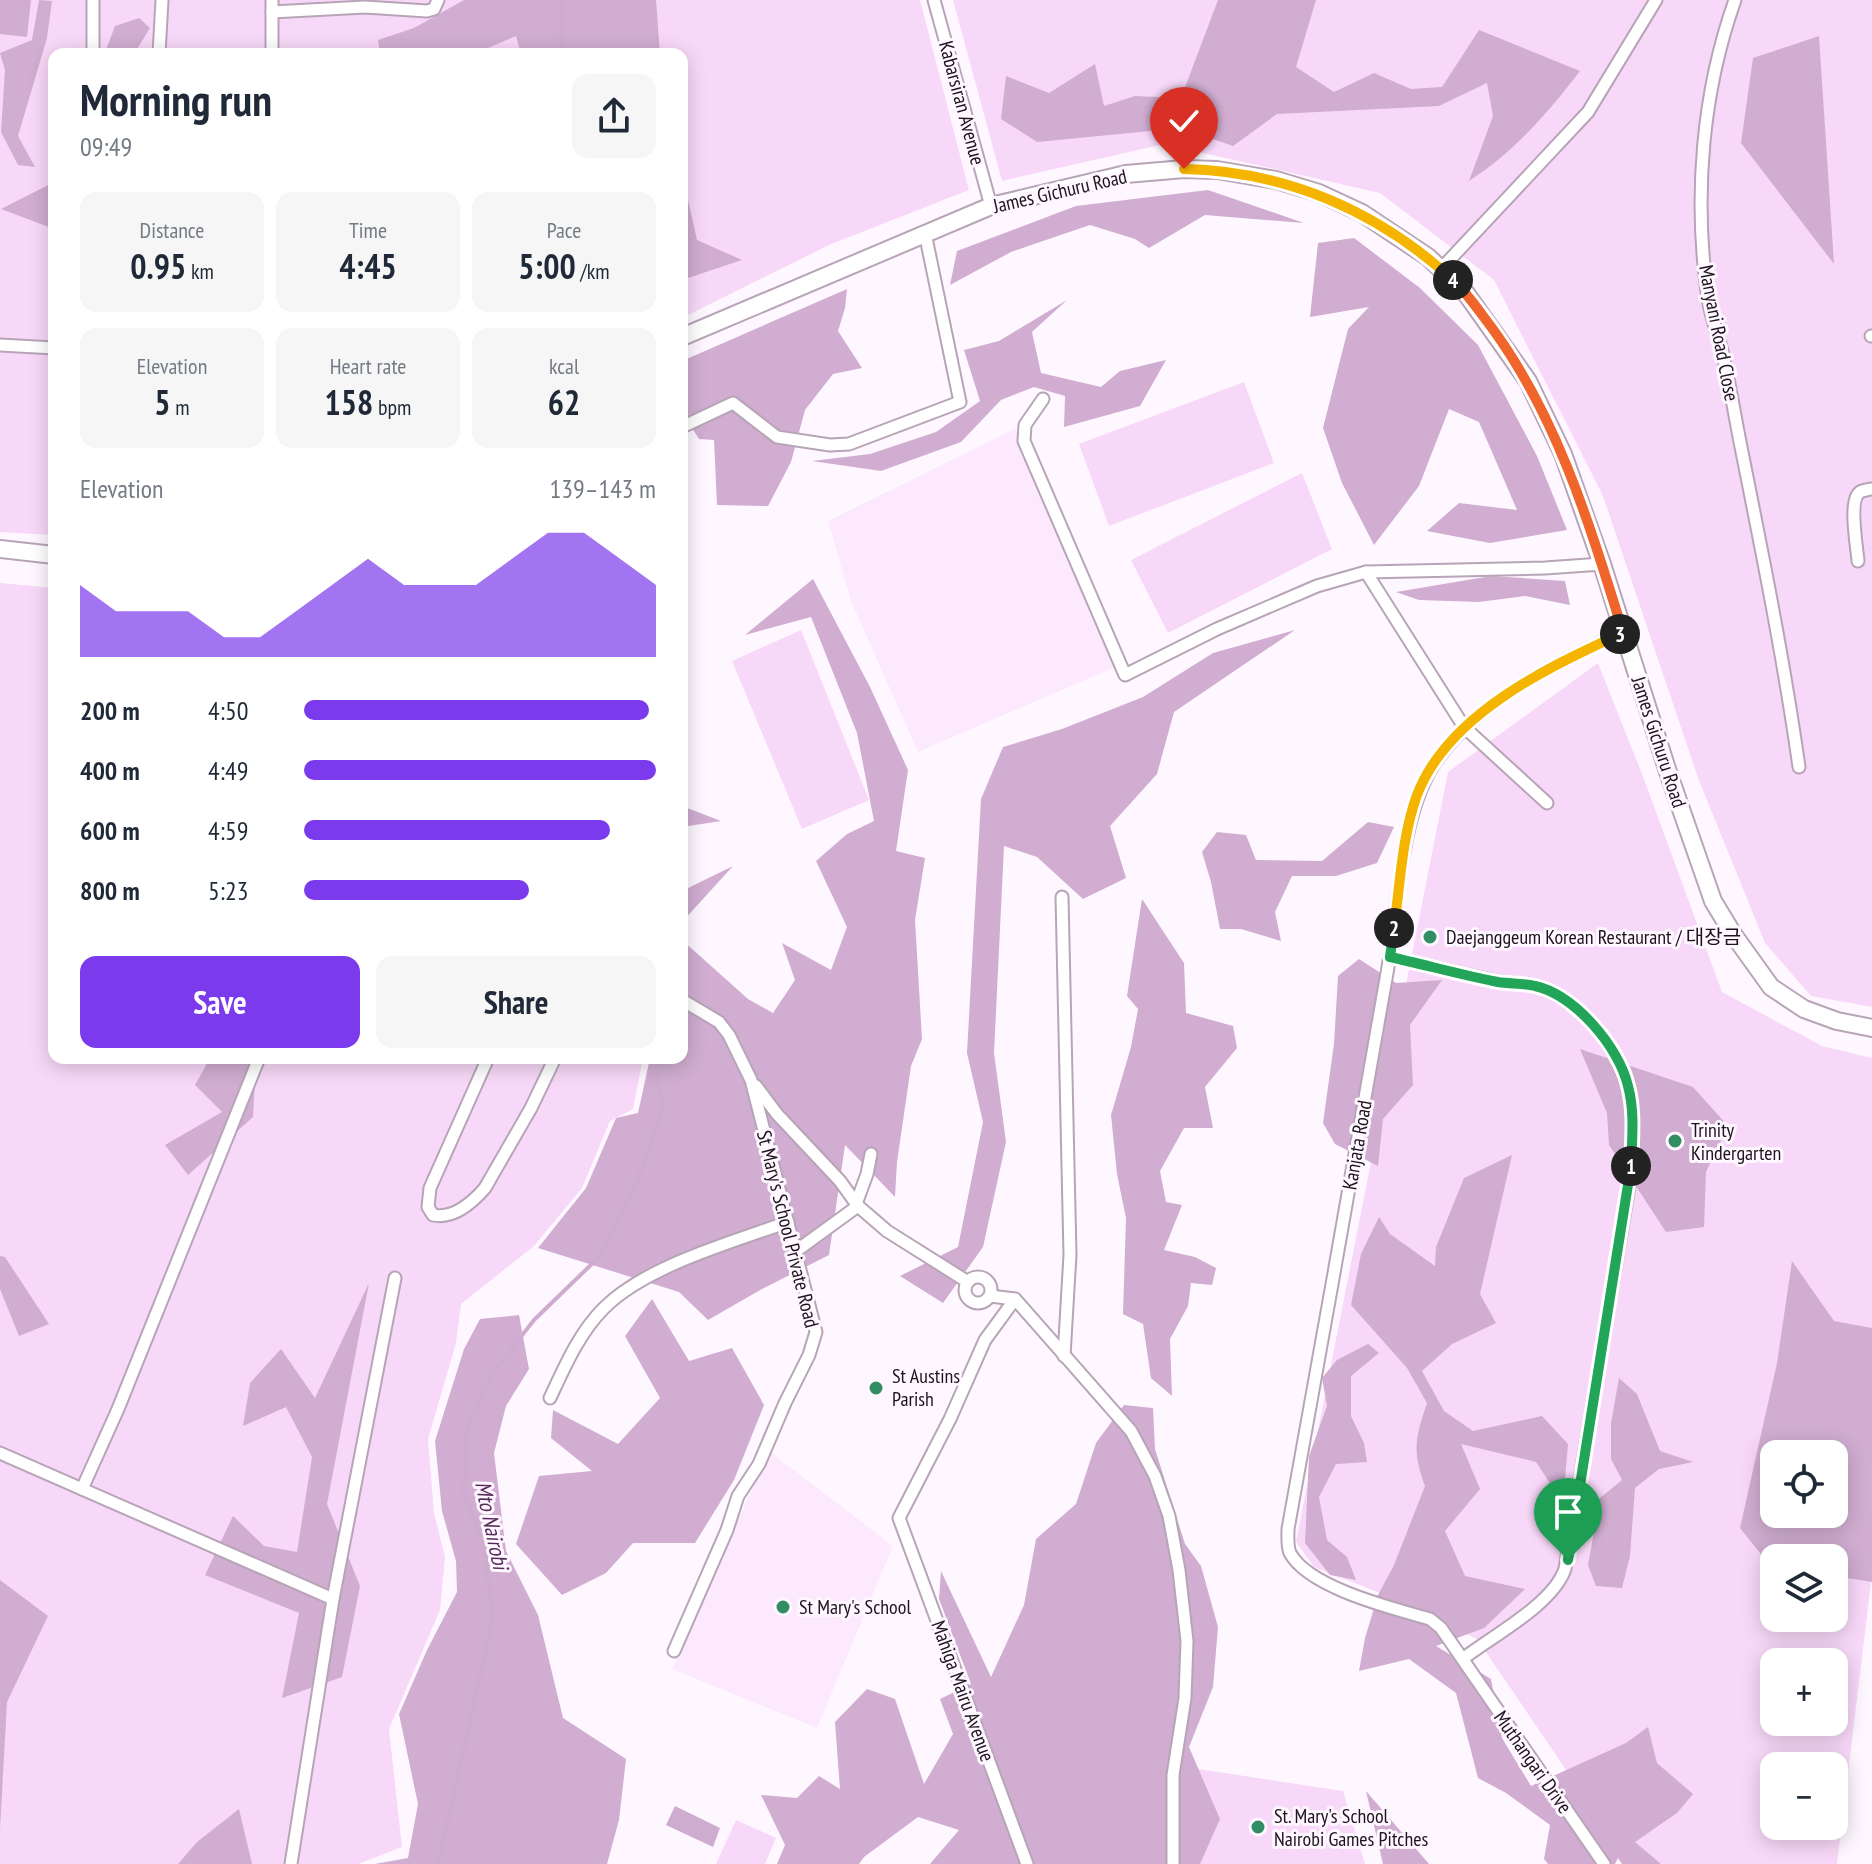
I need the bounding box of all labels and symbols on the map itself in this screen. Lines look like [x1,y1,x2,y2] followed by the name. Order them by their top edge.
[933,38,991,168] street label: Kabarsiran Avenue
[1150,87,1218,169] pin
[990,163,1129,219] street label: James Gichuru Road
[1433,260,1473,300] pin: 4
[1693,263,1745,403] street label: Manyani Road Close
[1600,614,1640,654] pin: 3
[1625,672,1692,811] street label: James Gichuru Road
[1374,908,1414,948] pin: 2
[1446,924,1741,950] place label: Daejanggeum Korean Restaurant / 대장금
[1421,928,1439,946] marker: Daejanggeum Korean Restaurant / 대장금
[1336,1098,1378,1192] street label: Kanjata Road
[1691,1117,1781,1166] place label: Trinity Kindergarten
[751,1128,825,1330] street label: St Mary's School Private Road
[1666,1132,1684,1150] marker: Trinity Kindergarten
[1611,1146,1651,1186] pin: 1
[892,1363,960,1412] place label: St Austins Parish
[867,1379,885,1397] marker: St Austins Parish
[469,1478,516,1575] water label: Mto Nairobi
[1534,1478,1602,1560] pin
[799,1594,911,1620] place label: St Mary's School
[774,1598,792,1616] marker: St Mary's School
[925,1617,1001,1765] street label: Mahiga Mairu Avenue
[1488,1706,1578,1818] street label: Muthangari Drive
[1274,1803,1428,1852] place label: St. Mary's School Nairobi Games Pitches
[1249,1818,1267,1836] marker: St. Mary's School Nairobi Games Pitches

